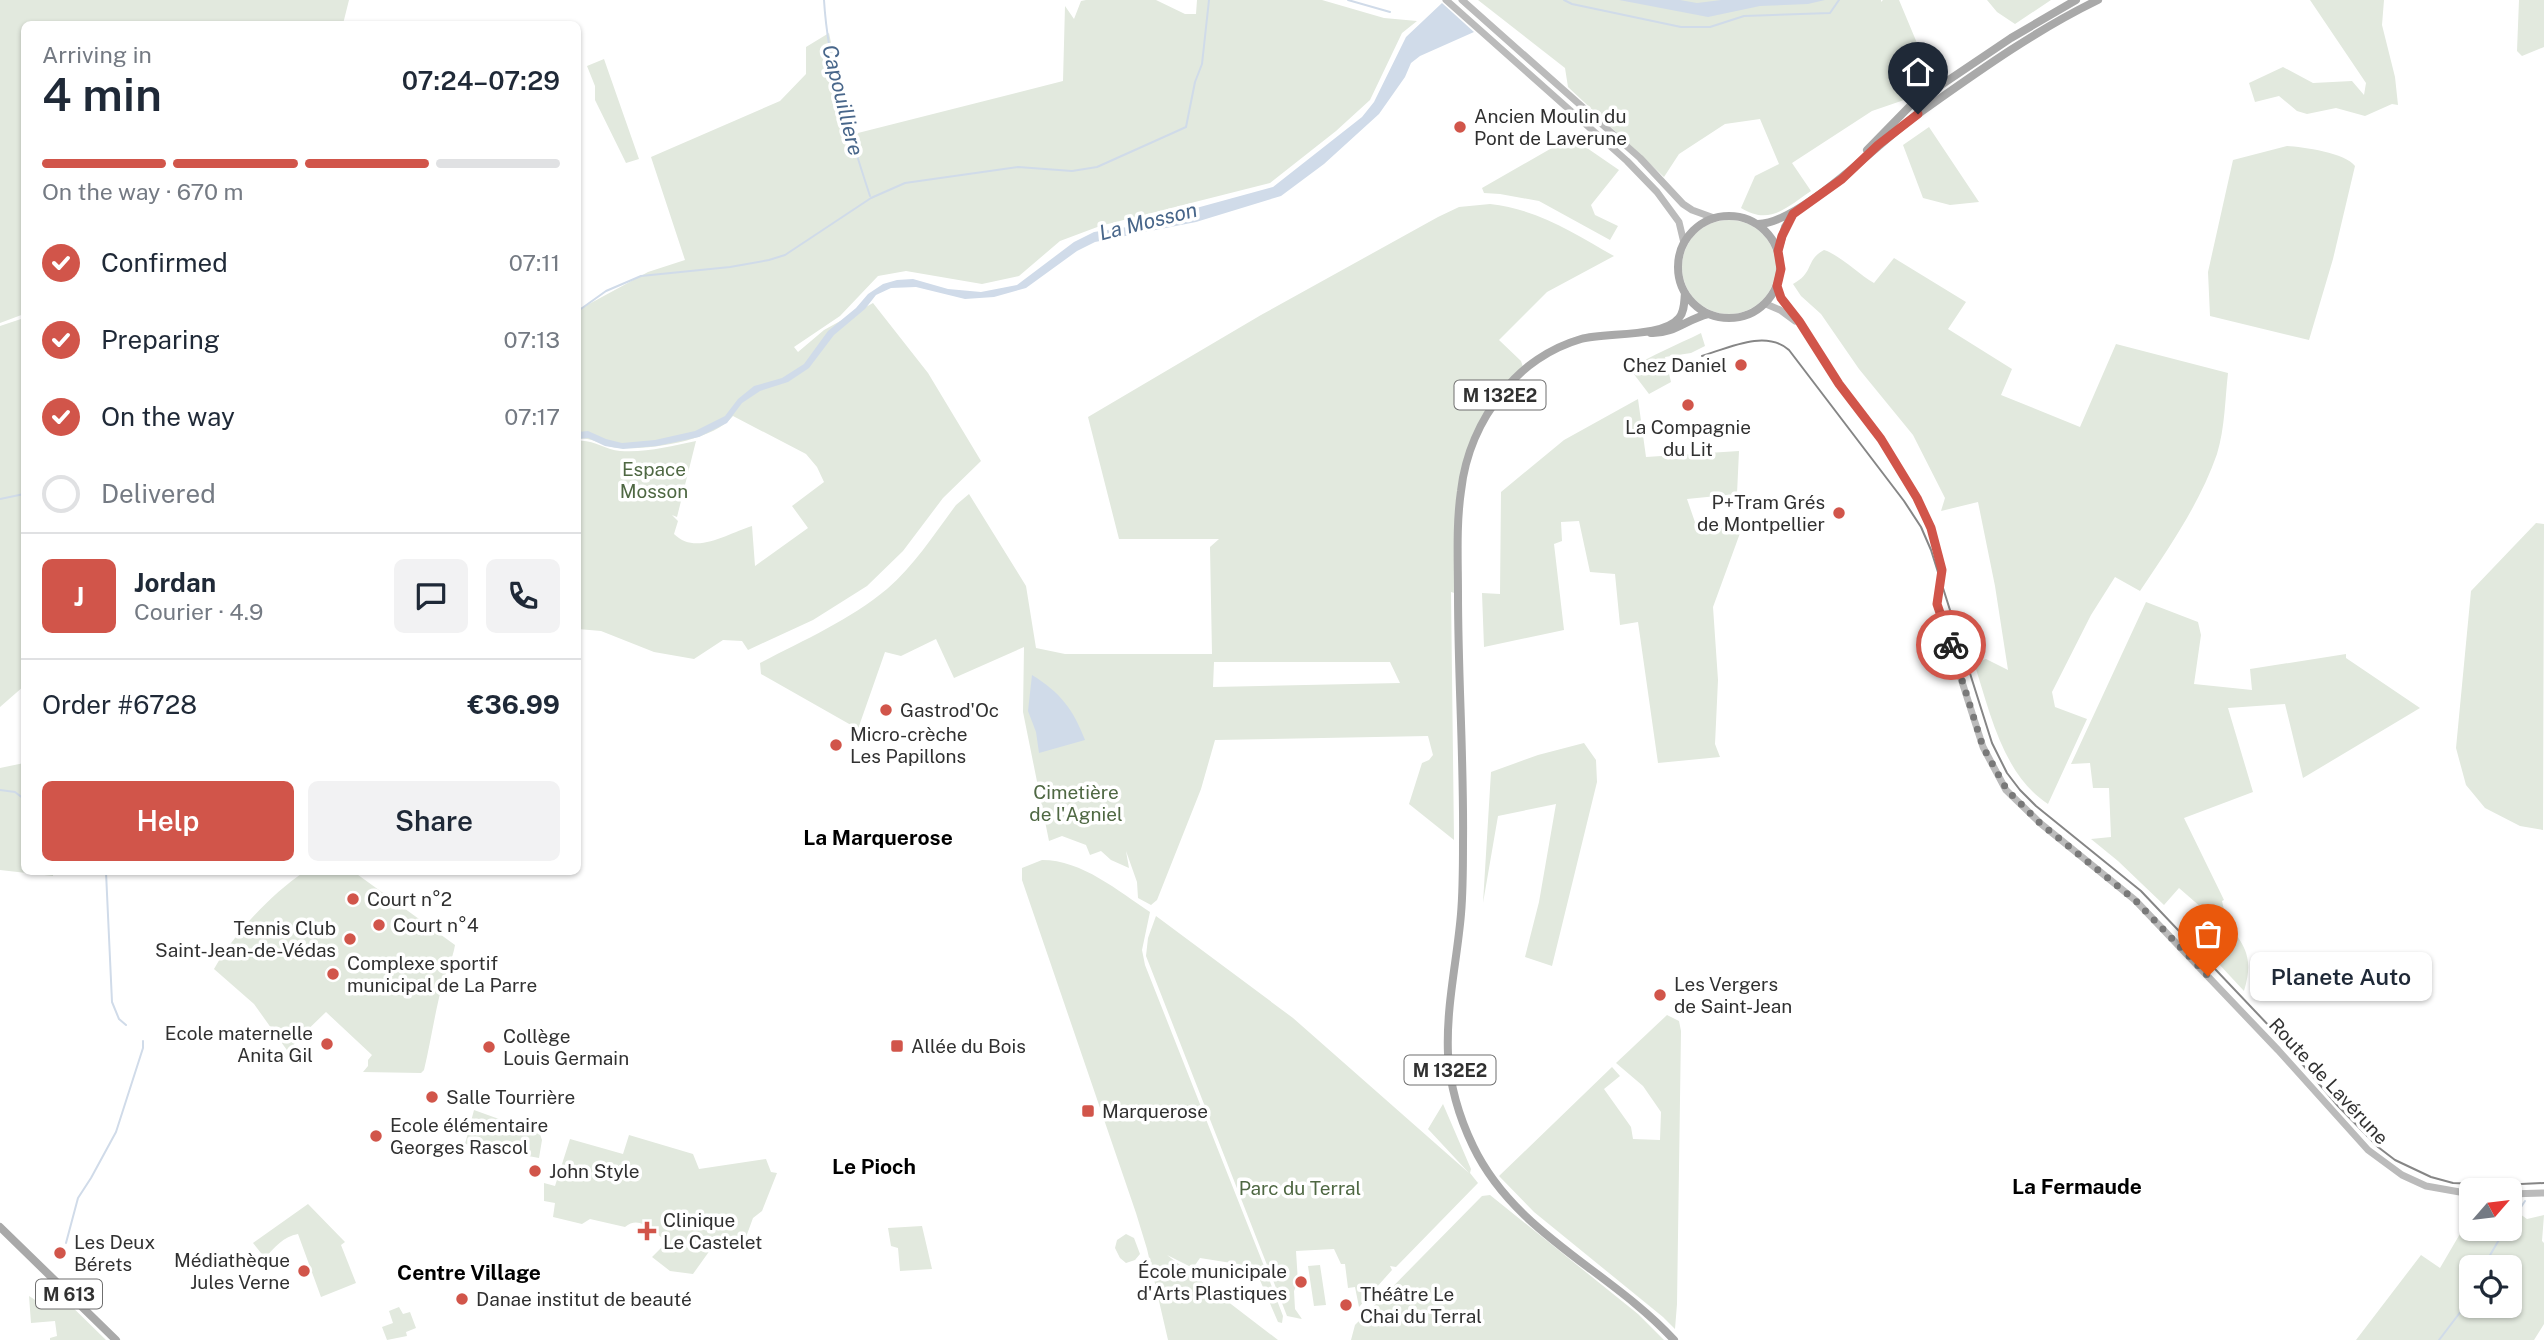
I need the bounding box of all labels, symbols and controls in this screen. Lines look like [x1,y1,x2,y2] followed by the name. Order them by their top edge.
[42,41,152,68] text: Arriving in
[817,42,869,158] water label: Capouilliere
[1888,42,1948,114] pin
[1899,53,1937,91] icon: home
[402,65,560,96] text: 07:24–07:29
[42,67,162,121] text: 4 min
[1474,105,1627,149] place label: Ancien Moulin du Pont de Laverune
[1452,119,1468,135] marker: Ancien Moulin du Pont de Laverune
[42,178,243,205] text: On the way · 670 m
[1096,197,1200,245] water label: La Mosson
[42,244,80,282] icon: check
[101,247,228,278] text: Confirmed
[509,249,560,276] text: 07:11
[42,321,80,359] icon: check
[101,324,220,355] text: Preparing
[503,326,560,353] text: 07:13
[1623,354,1727,376] place label: Chez Daniel
[1733,357,1749,373] marker: Chez Daniel
[1454,380,1546,410] road number: M 132E2
[1680,397,1696,413] marker: La Compagnie du Lit
[42,398,80,436] icon: check
[101,401,235,432] text: On the way
[504,403,560,430] text: 07:17
[1625,416,1751,460] place label: La Compagnie du Lit
[620,458,688,502] park label: Espace Mosson
[101,478,216,509] text: Delivered
[1697,491,1825,535] place label: P+Tram Grés de Montpellier
[1831,505,1847,521] marker: P+Tram Grés de Montpellier
[394,559,468,633] button: chat
[486,559,560,633] button: phone
[134,567,216,598] text: Jordan
[74,581,84,612] text: J
[134,598,263,625] text: Courier · 4.9
[1916,610,1986,680] courier
[1932,626,1970,664] icon: bike
[42,689,197,720] text: Order #6728
[467,689,560,720] text: €36.99
[900,699,999,721] place label: Gastrod'Oc
[878,702,894,718] marker: Gastrod'Oc
[850,723,967,767] place label: Micro-crèche Les Papillons
[828,737,844,753] marker: Micro-crèche Les Papillons
[42,781,294,861] button: Help
[308,781,560,861] button: Share
[1029,781,1123,825] park label: Cimetière de l'Agniel
[803,825,953,850] district label: La Marquerose
[367,888,452,910] place label: Court n°2
[345,891,361,907] marker: Court n°2
[2178,904,2238,976] pin
[393,914,479,936] place label: Court n°4
[2189,915,2227,953] icon: bag
[155,917,336,961] place label: Tennis Club Saint-Jean-de-Védas
[371,917,387,933] marker: Court n°4
[342,931,358,947] marker: Tennis Club Saint-Jean-de-Védas
[2250,951,2432,1000] callout: Planete Auto
[347,952,537,996] place label: Complexe sportif municipal de La Parre
[2271,963,2411,990] text: Planete Auto
[325,966,341,982] marker: Complexe sportif municipal de La Parre
[1674,973,1792,1017] place label: Les Vergers de Saint-Jean
[1652,987,1668,1003] marker: Les Vergers de Saint-Jean
[2265,1013,2393,1149] street label: Route de Lavérune
[165,1022,313,1066] place label: Ecole maternelle Anita Gil
[503,1025,629,1069] place label: Collège Louis Germain
[911,1035,1026,1057] place label: Allée du Bois
[319,1036,335,1052] marker: Ecole maternelle Anita Gil
[889,1038,905,1054] marker: Allée du Bois
[481,1039,497,1055] marker: Collège Louis Germain
[1404,1056,1496,1084] road number: M 132E2
[446,1086,575,1108] place label: Salle Tourrière
[424,1089,440,1105] marker: Salle Tourrière
[1102,1100,1208,1122] place label: Marquerose
[1080,1103,1096,1119] marker: Marquerose
[390,1114,548,1158] place label: Ecole élémentaire Georges Rascol
[368,1128,384,1144] marker: Ecole élémentaire Georges Rascol
[832,1154,916,1179] district label: Le Pioch
[549,1160,640,1182] place label: John Style
[527,1163,543,1179] marker: John Style
[2012,1174,2142,1199] district label: La Fermaude
[1239,1177,1361,1199] park label: Parc du Terral
[2459,1178,2522,1241] north arrow
[2459,1178,2522,1318] map controls
[663,1209,763,1253] place label: Clinique Le Castelet
[637,1221,657,1241] marker: Clinique Le Castelet
[74,1231,155,1275] place label: Les Deux Bérets
[52,1245,68,1261] marker: Les Deux Bérets
[174,1249,290,1293] place label: Médiathèque Jules Verne
[2459,1255,2522,1318] button: locate
[397,1260,541,1285] district label: Centre Village
[1137,1260,1287,1304] place label: École municipale d'Arts Plastiques
[296,1263,312,1279] marker: Médiathèque Jules Verne
[1293,1274,1309,1290] marker: École municipale d'Arts Plastiques
[36,1280,102,1308] road number: M 613
[1360,1283,1482,1327] place label: Théâtre Le Chai du Terral
[476,1288,692,1310] place label: Danae institut de beauté
[454,1291,470,1307] marker: Danae institut de beauté
[1338,1297,1354,1313] marker: Théâtre Le Chai du Terral

